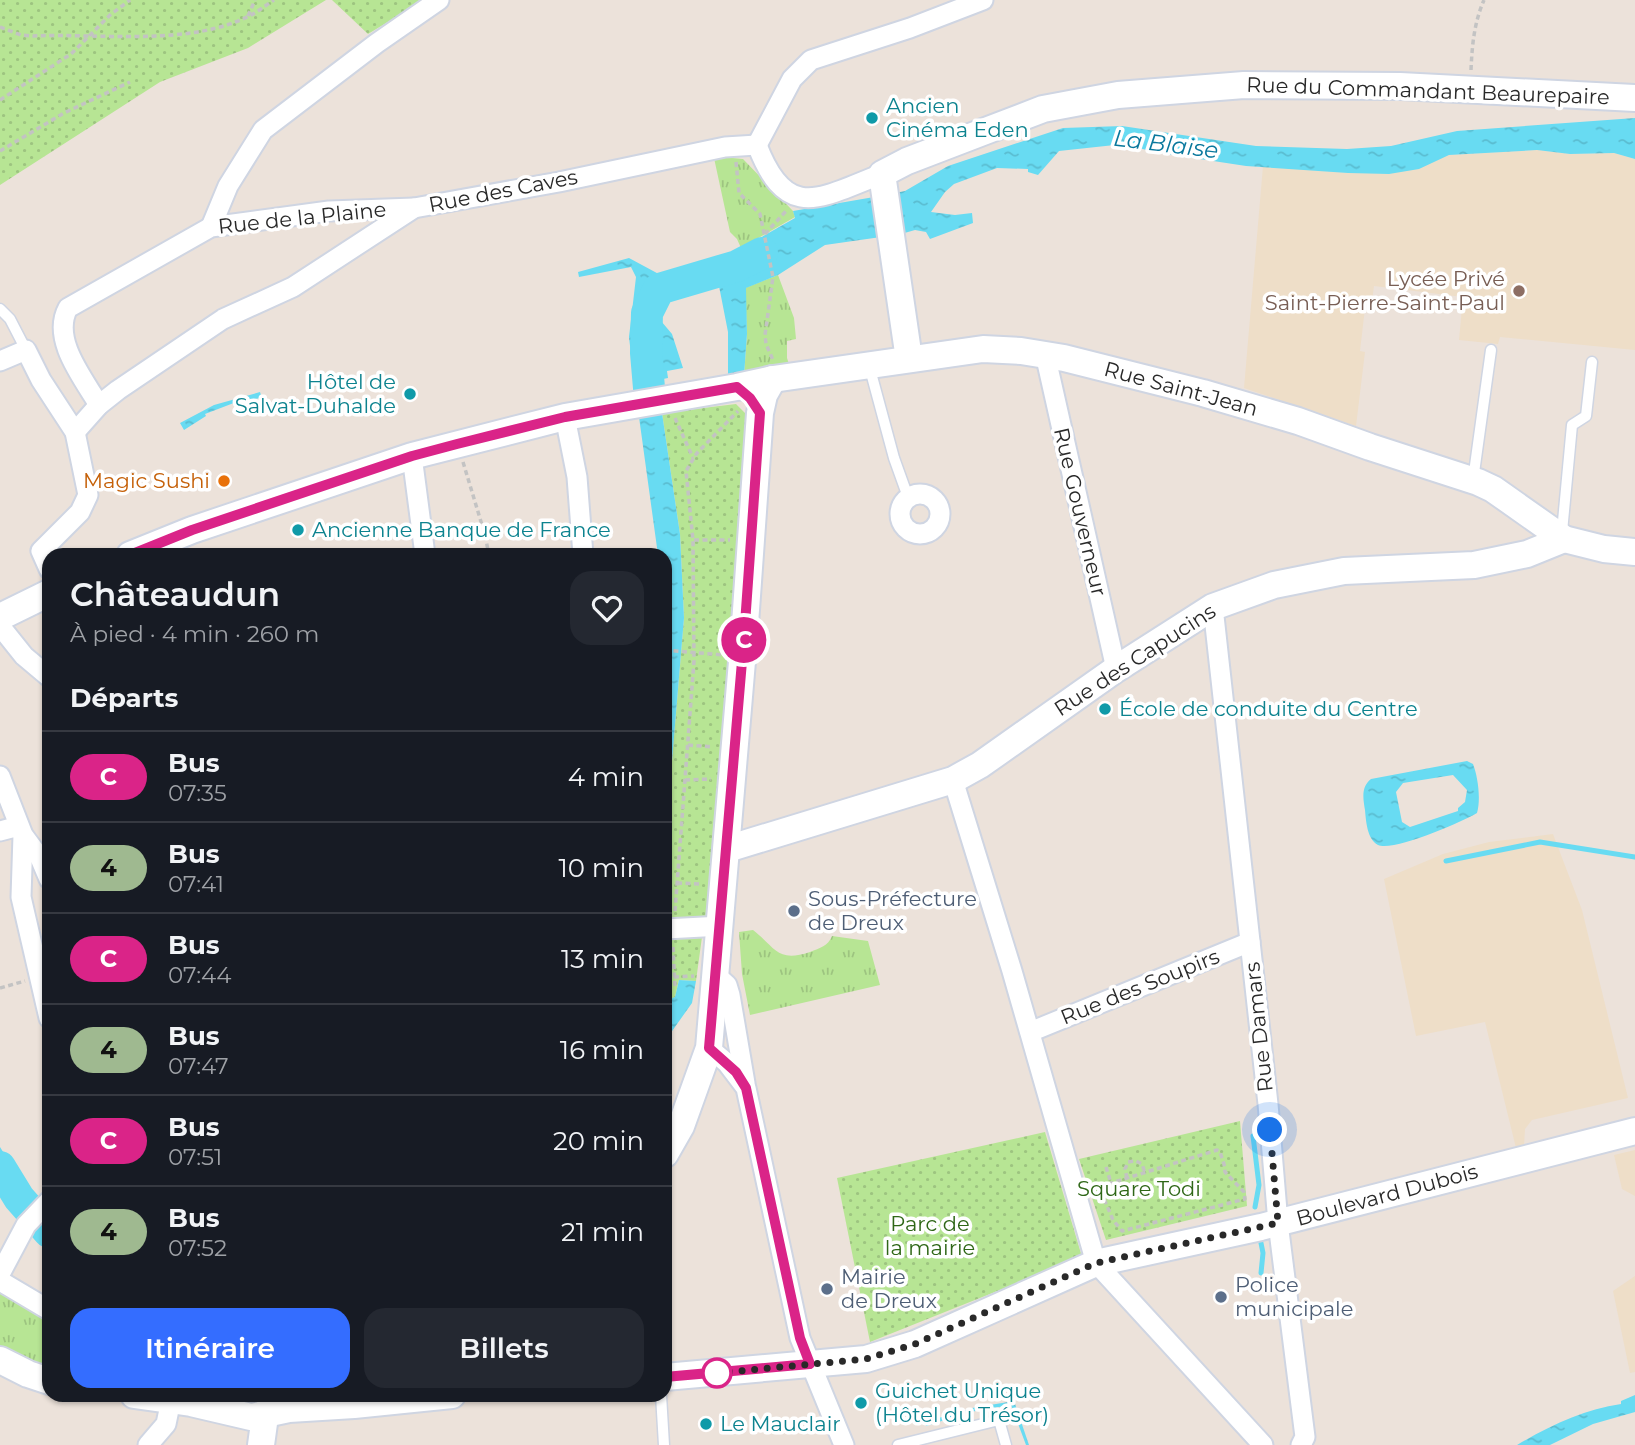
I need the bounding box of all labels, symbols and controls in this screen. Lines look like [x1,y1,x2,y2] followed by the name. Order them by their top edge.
[1246,72,1610,109] street label: Rue du Commandant Beaurepaire
[886,93,1029,142] place label: Ancien Cinéma Eden
[864,110,880,126] marker: Ancien Cinéma Eden
[1112,124,1220,164] water label: La Blaise
[426,164,579,217] street label: Rue des Caves
[217,196,387,239] street label: Rue de la Plaine
[1265,266,1505,315] place label: Lycée Privé Saint-Pierre-Saint-Paul
[1511,283,1527,299] marker: Lycée Privé Saint-Pierre-Saint-Paul
[1102,356,1261,421] street label: Rue Saint-Jean
[235,369,396,418] place label: Hôtel de Salvat-Duhalde
[402,386,418,402] marker: Hôtel de Salvat-Duhalde
[1049,425,1112,599] street label: Rue Gouverneur
[83,468,210,493] place label: Magic Sushi
[216,473,232,489] marker: Magic Sushi
[312,517,611,542] place label: Ancienne Banque de France
[290,522,306,538] marker: Ancienne Banque de France
[570,571,644,645] button: heart
[70,574,280,614] text: Châteaudun
[1049,598,1220,721] street label: Rue des Capucins
[721,617,767,663] line badge: C
[70,620,320,648] text: À pied · 4 min · 260 m
[735,625,753,654] text: C
[70,682,178,714] text: Départs
[1119,696,1418,721] place label: École de conduite du Centre
[1097,701,1113,717] marker: École de conduite du Centre
[168,747,220,779] text: Bus
[568,761,644,793] text: 4 min
[100,762,117,791] text: C
[168,779,227,807] text: 07:35
[168,838,220,870] text: Bus
[558,852,644,884] text: 10 min
[100,853,117,882] text: 4
[168,870,224,898] text: 07:41
[808,886,977,935] place label: Sous-Préfecture de Dreux
[786,903,802,919] marker: Sous-Préfecture de Dreux
[168,929,220,961] text: Bus
[561,943,644,975] text: 13 min
[1057,943,1223,1030] street label: Rue des Soupirs
[100,944,117,973] text: C
[168,961,231,989] text: 07:44
[1239,961,1278,1093] street label: Rue Damars
[168,1020,220,1052] text: Bus
[560,1034,644,1066] text: 16 min
[100,1035,117,1064] text: 4
[168,1052,229,1080] text: 07:47
[168,1111,220,1143] text: Bus
[1252,1112,1287,1147] your location
[553,1125,644,1157] text: 20 min
[100,1126,117,1155] text: C
[168,1143,222,1171] text: 07:51
[1293,1158,1481,1231] street label: Boulevard Dubois
[1077,1176,1201,1201] park label: Square Todi
[168,1202,220,1234] text: Bus
[885,1211,975,1260] park label: Parc de la mairie
[561,1216,644,1248] text: 21 min
[100,1217,117,1246] text: 4
[168,1234,227,1262] text: 07:52
[841,1264,937,1313] place label: Mairie de Dreux
[1235,1272,1353,1321] place label: Police municipale
[819,1281,835,1297] marker: Mairie de Dreux
[1213,1289,1229,1305] marker: Police municipale
[70,1308,350,1388] button: Itinéraire
[364,1308,644,1388] button: Billets
[702,1358,732,1388] unlabelled marker
[875,1378,1049,1427] place label: Guichet Unique (Hôtel du Trésor)
[853,1395,869,1411] marker: Guichet Unique (Hôtel du Trésor)
[720,1411,841,1436] place label: Le Mauclair
[698,1416,714,1432] marker: Le Mauclair

